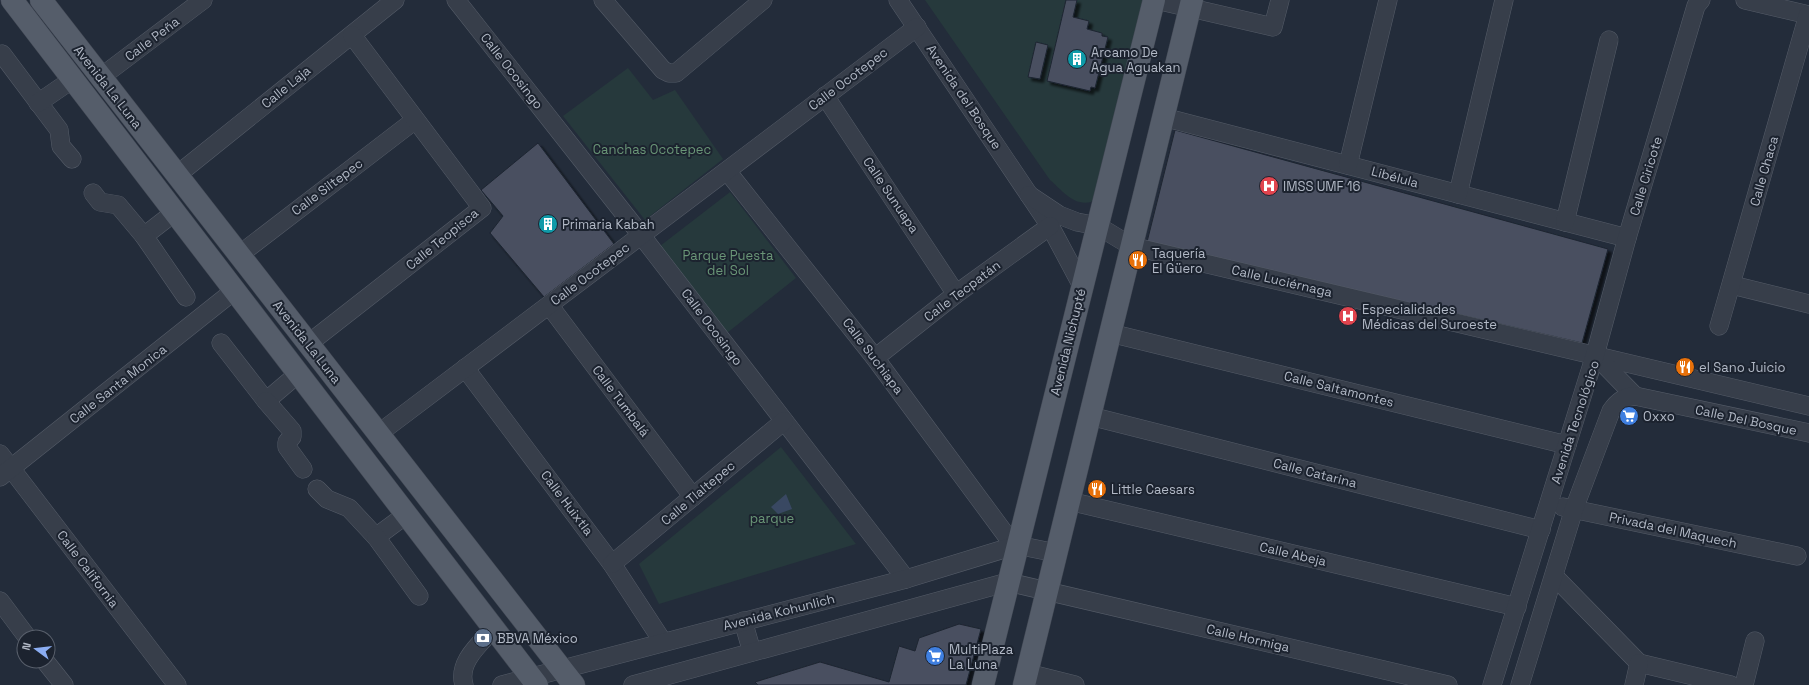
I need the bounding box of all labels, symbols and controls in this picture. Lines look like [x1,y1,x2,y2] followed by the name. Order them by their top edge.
[121,13,183,65] street label: Calle Peña
[477,29,547,113] street label: Calle Ocosingo
[923,41,1005,153] street label: Avenida del Bosque
[70,42,146,132] street label: Avenida La Luna
[805,44,891,114] street label: Calle Ocotepec
[1091,44,1180,76] place label: Arcamo De Agua Aguakan
[1066,48,1088,70] building icon: Arcamo De Agua Aguakan
[258,62,314,112] street label: Calle Laja
[1626,134,1666,218] street label: Calle Ciricote
[1746,134,1782,208] street label: Calle Chaca
[593,141,712,158] park label: Canchas Ocotepec
[859,154,923,237] street label: Calle Sunuapa
[288,155,366,219] street label: Calle Siltepec
[1370,163,1421,192] street label: Libélula
[1258,175,1280,197] hospital icon: IMSS UMF 16
[1283,178,1360,195] place label: IMSS UMF 16
[402,204,482,273] street label: Calle Teopisca
[537,213,559,235] building icon: Primaria Kabah
[562,216,655,233] place label: Primaria Kabah
[547,239,633,309] street label: Calle Ocotepec
[1152,245,1206,277] place label: Taquería El Güero
[683,247,774,279] park label: Parque Puesta del Sol
[1127,249,1149,271] restaurant icon: Taquería El Güero
[920,257,1004,325] street label: Calle Tecpatán
[1230,261,1335,301] street label: Calle Luciérnaga
[677,285,747,369] street label: Calle Ocosingo
[1046,287,1090,397] street label: Avenida Nichupté
[269,297,345,387] street label: Avenida La Luna
[1362,301,1497,333] place label: Especialidades Médicas del Suroeste
[1337,305,1359,327] hospital icon: Especialidades Médicas del Suroeste
[839,314,908,398] street label: Calle Suchiapa
[66,340,170,427] street label: Calle Santa Monica
[1674,356,1696,378] restaurant icon: el Sano Juicio
[1547,358,1603,486] street label: Avenida Tecnológico
[1699,359,1786,376] place label: el Sano Juicio
[589,362,654,441] street label: Calle Tumbalá
[1282,367,1396,411] street label: Calle Saltamontes
[1694,401,1798,439] street label: Calle Del Bosque
[1618,405,1640,427] supermarket icon: Oxxo
[1643,408,1675,425] place label: Oxxo
[1271,454,1359,492] street label: Calle Catarina
[657,457,739,529] street label: Calle Tlaltepec
[537,467,597,539] street label: Calle Huixtla
[1086,478,1108,500] restaurant icon: Little Caesars
[1111,481,1195,498] place label: Little Caesars
[1608,508,1738,552] street label: Privada del Maquech
[750,510,794,527] park label: parque
[53,527,123,611] street label: Calle California
[1258,538,1329,570] street label: Calle Abeja
[721,590,837,634] street label: Avenida Kohunlich
[1205,620,1292,656] street label: Calle Hormiga
[472,627,494,649] bank icon: BBVA México
[16,629,56,669] north arrow
[497,630,578,647] place label: BBVA México
[19,641,34,652] text: N
[949,641,1014,673] place label: MultiPlaza La Luna
[924,645,946,667] supermarket icon: MultiPlaza La Luna

